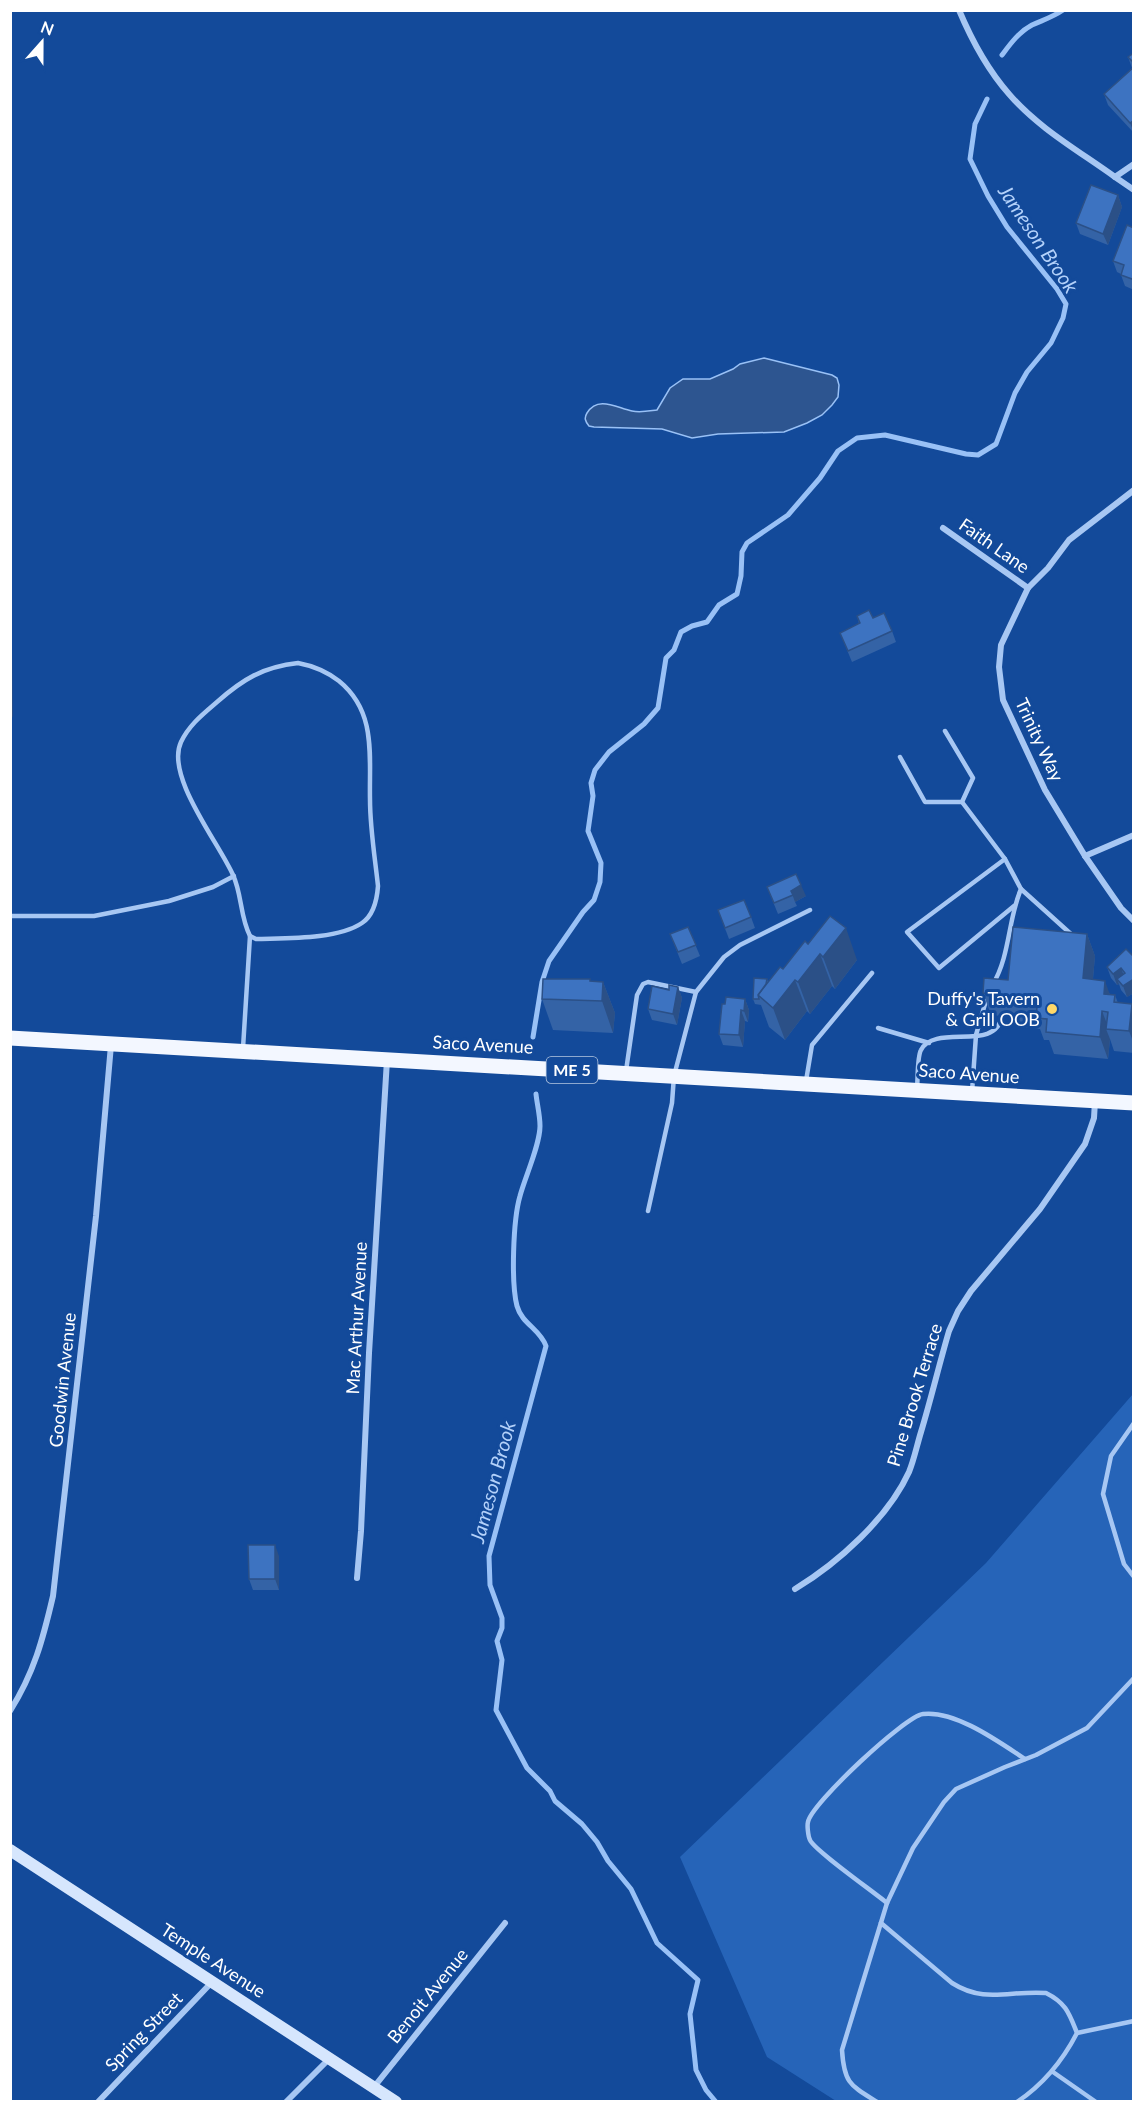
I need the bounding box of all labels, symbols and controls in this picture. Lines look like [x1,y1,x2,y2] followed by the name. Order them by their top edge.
[12,12,72,72] north arrow
[38,16,57,39] text: N
[993,179,1084,298] water label: Jameson Brook
[955,513,1034,577] street label: Faith Lane
[1011,695,1069,785] street label: Trinity Way
[927,987,1040,1030] place label: Duffy's Tavern & Grill OOB
[1045,1002,1059,1016] marker: Duffy's Tavern & Grill OOB
[432,1030,534,1058] street label: Saco Avenue
[546,1057,598,1083] road number: ME 5
[918,1059,1020,1087] street label: Saco Avenue
[341,1241,371,1395] street label: Mac Arthur Avenue
[44,1311,80,1448] street label: Goodwin Avenue
[882,1321,946,1469] street label: Pine Brook Terrace
[464,1418,520,1546] water label: Jameson Brook
[157,1918,270,2002] street label: Temple Avenue
[382,1944,472,2047] street label: Benoit Avenue
[100,1987,187,2076] street label: Spring Street

